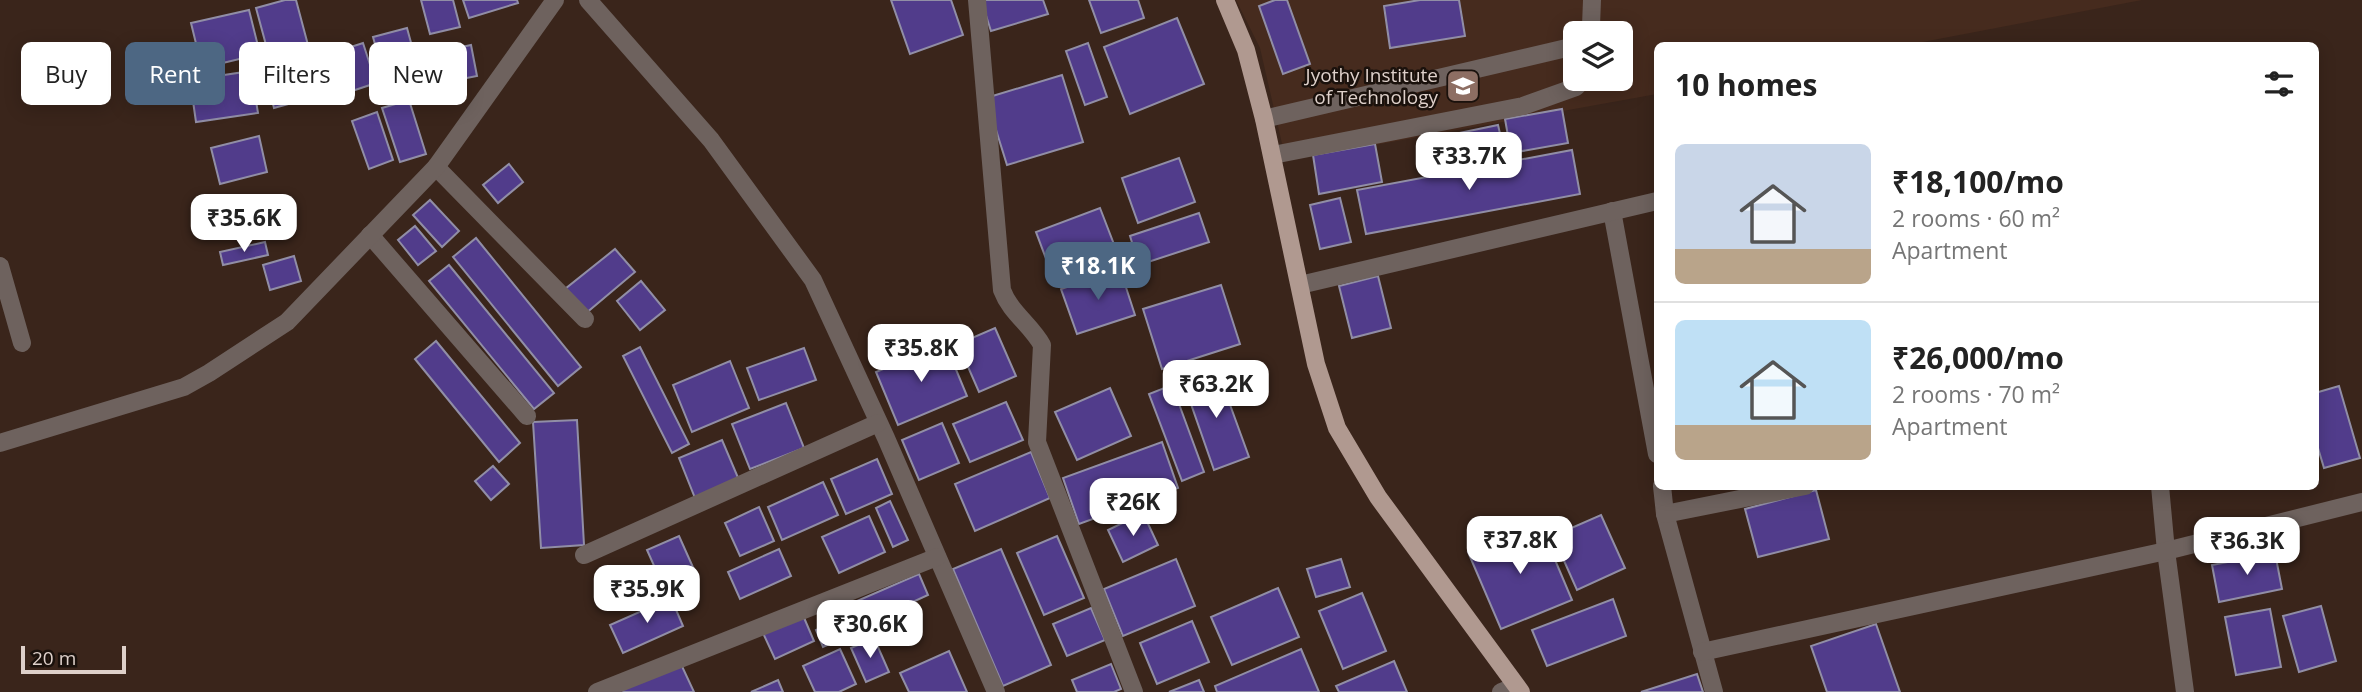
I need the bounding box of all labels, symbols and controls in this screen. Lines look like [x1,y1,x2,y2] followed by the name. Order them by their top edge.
[1563,21,1633,91] map controls
[1563,21,1633,91] button: layers
[21,42,111,105] chip: Buy
[125,42,225,105] chip: Rent
[239,42,355,105] chip: Filters
[369,42,467,105] chip: New
[1304,62,1438,110] place label: Jyothy Institute of Technology
[1675,64,1818,105] text: 10 homes
[2260,65,2298,103] icon: filters
[1444,67,1482,105] school or university icon: Jyothy Institute of Technology
[1412,132,1526,192] pin: ₹33.7K
[1432,139,1506,171] text: ₹33.7K
[1892,161,2064,202] text: ₹18,100/mo
[1731,172,1815,256] icon: home
[187,194,301,254] pin: ₹35.6K
[207,201,281,233] text: ₹35.6K
[1892,202,2060,234] text: 2 rooms · 60 m²
[1892,234,2008,266] text: Apartment
[1041,243,1155,302] pin: ₹18.1K
[1061,249,1135,281] text: ₹18.1K
[864,324,978,384] pin: ₹35.8K
[884,331,958,363] text: ₹35.8K
[1892,337,2064,378] text: ₹26,000/mo
[1731,348,1815,432] icon: home
[1159,360,1273,420] pin: ₹63.2K
[1179,367,1253,399] text: ₹63.2K
[1892,378,2060,410] text: 2 rooms · 70 m²
[1892,410,2008,442] text: Apartment
[1092,478,1174,538] pin: ₹26K
[1106,485,1160,517] text: ₹26K
[1463,516,1577,576] pin: ₹37.8K
[2190,518,2304,577] pin: ₹36.3K
[1483,523,1557,555] text: ₹37.8K
[2210,524,2284,556] text: ₹36.3K
[590,566,704,625] pin: ₹35.9K
[610,572,684,604] text: ₹35.9K
[813,600,927,660] pin: ₹30.6K
[833,607,907,639] text: ₹30.6K
[21,643,126,675] scale bar
[32,645,76,671] text: 20 m

